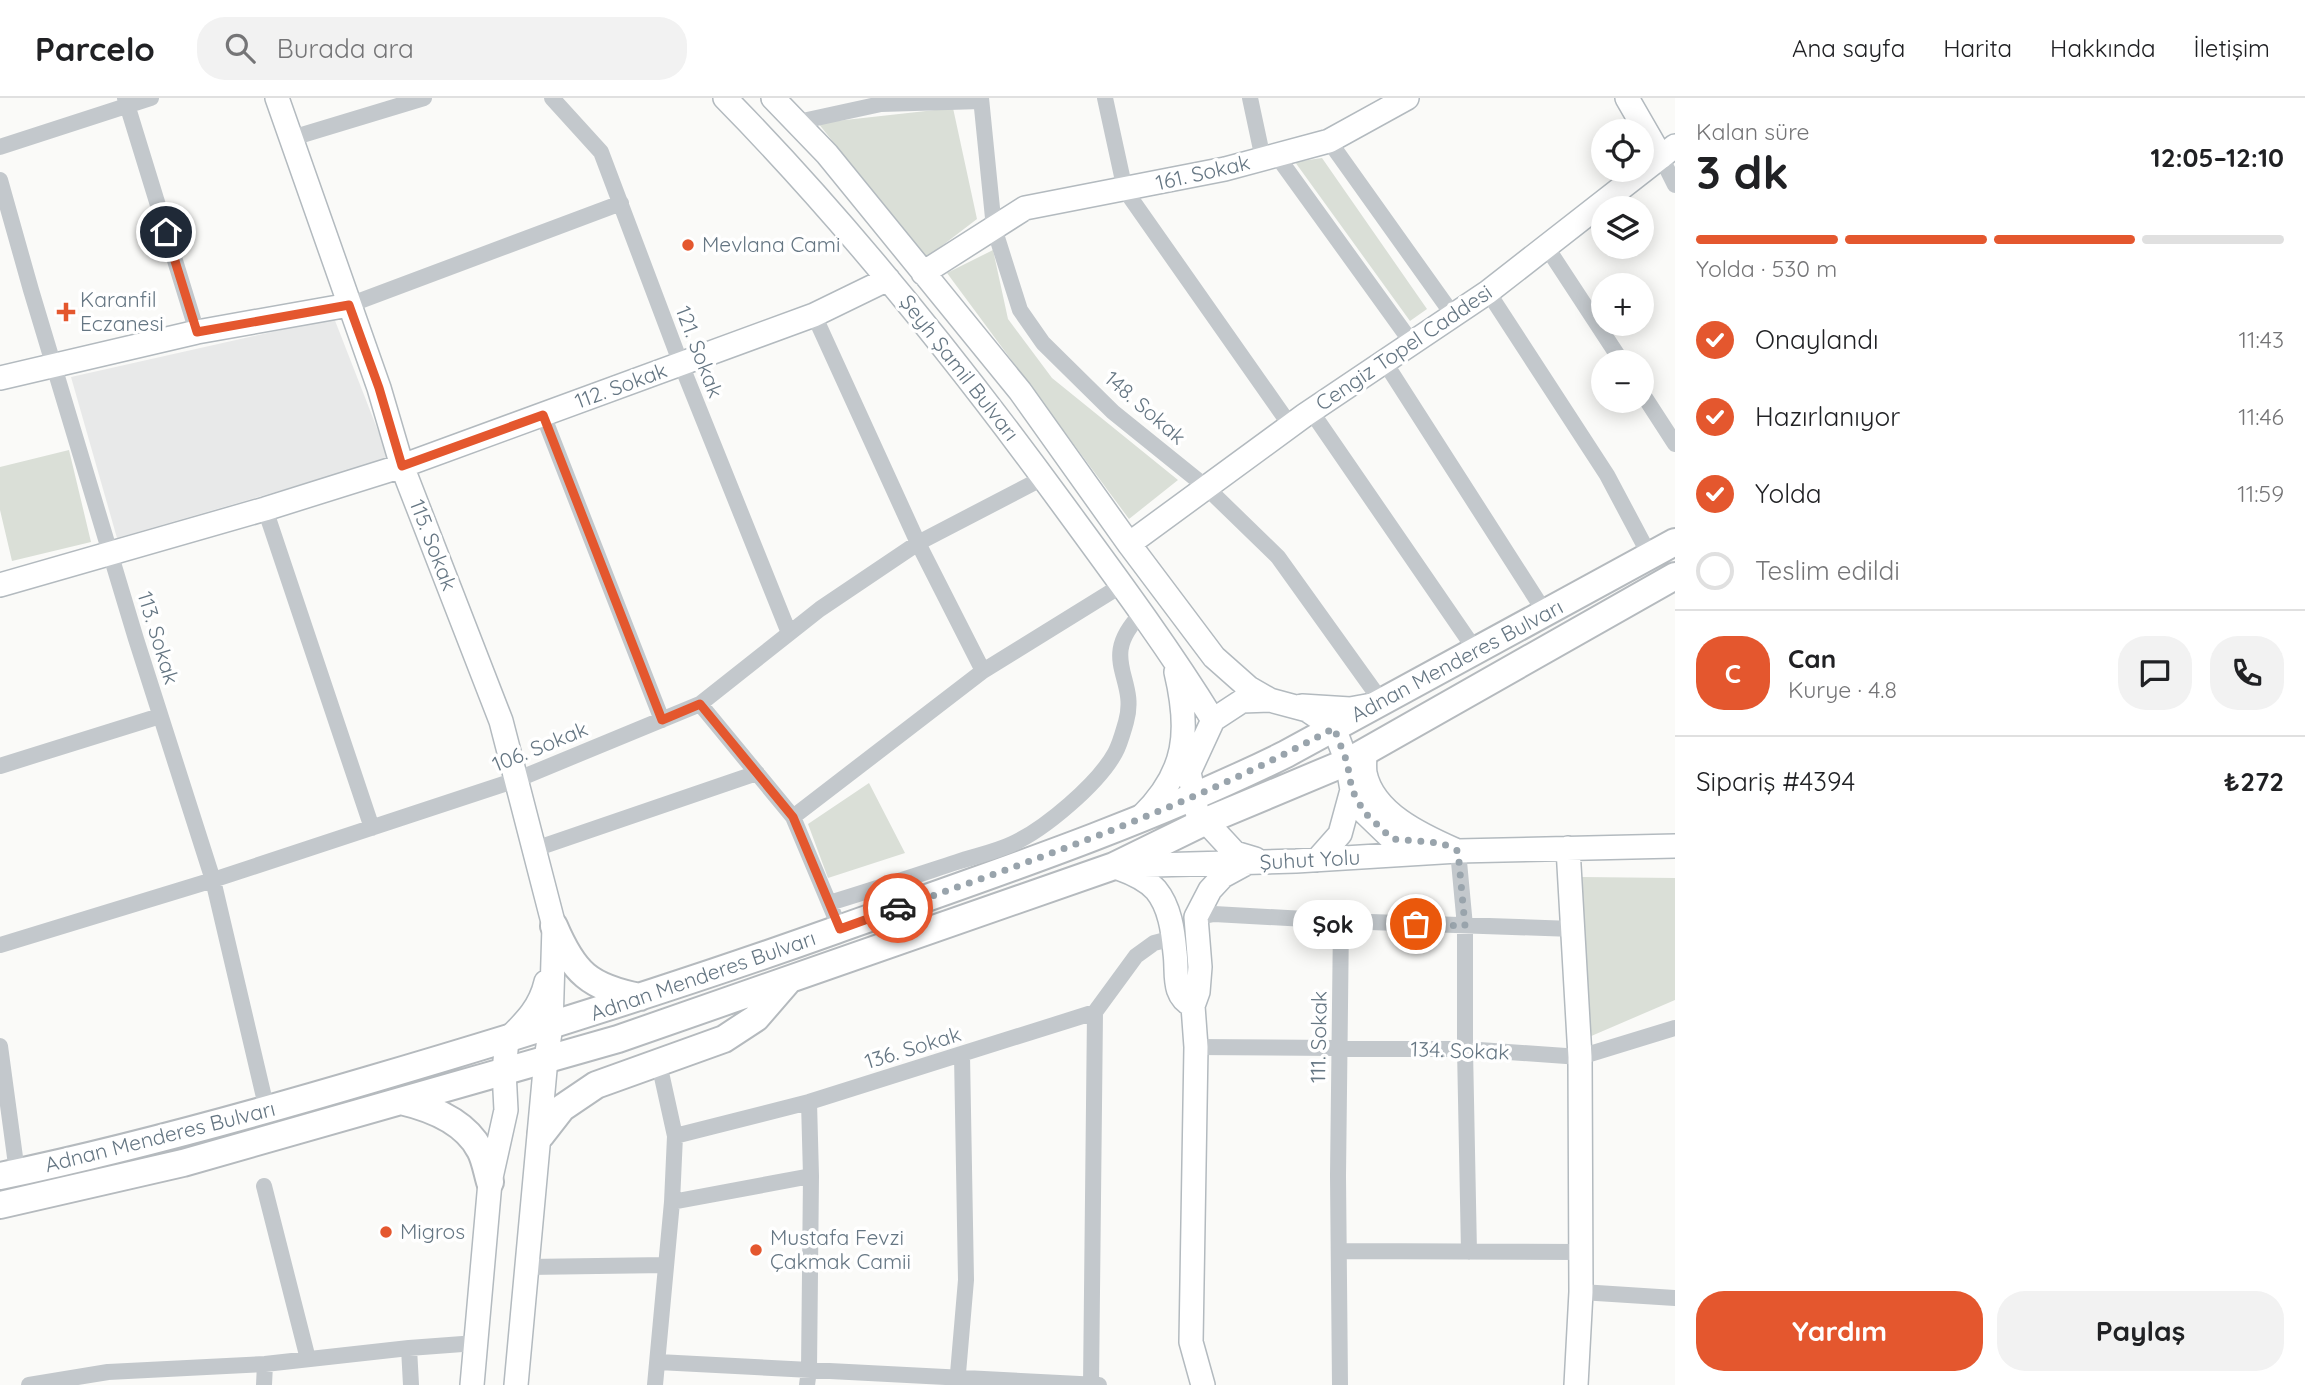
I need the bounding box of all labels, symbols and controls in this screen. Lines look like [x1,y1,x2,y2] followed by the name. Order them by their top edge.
[197,17,687,80] search box
[35,28,155,69] text: Parcelo
[221,29,259,67] icon: search
[277,32,414,65] text: Burada ara
[1792,33,1905,63] text: Ana sayfa
[1943,33,2012,63] text: Harita
[2050,33,2156,63] text: Hakkında
[2194,33,2270,63] text: İletişim
[1696,117,1809,146] text: Kalan süre
[1591,119,1654,413] map controls
[1591,119,1654,182] button: locate
[2151,141,2284,174] text: 12:05–12:10
[1696,143,1789,201] text: 3 dk
[1153,149,1252,195] street label: 161. Sokak
[1591,196,1654,259] button: layers
[136,202,196,262] pin
[147,213,185,251] icon: home
[702,231,840,257] place label: Mevlana Cami
[680,237,696,253] marker: Mevlana Cami
[1696,254,1837,283] text: Yolda · 530 m
[1591,273,1654,336] button: +
[1310,278,1497,416] street label: Cengiz Topel Caddesi
[80,286,164,336] place label: Karanfil Eczanesi
[895,289,1025,446] street label: Şeyh Şamil Bulvarı
[671,302,729,401] street label: 121. Sokak
[58,304,74,320] marker: Karanfil Eczanesi
[1696,321,1734,359] icon: check
[1755,323,1879,356] text: Onaylandı
[2239,325,2284,354] text: 11:43
[1591,350,1654,413] button: −
[571,356,670,414] street label: 112. Sokak
[1100,365,1192,450] street label: 148. Sokak
[1696,398,1734,436] icon: check
[1755,400,1900,433] text: Hazırlanıyor
[2238,402,2284,431] text: 11:46
[1696,475,1734,513] icon: check
[1755,477,1821,510] text: Yolda
[2237,479,2284,508] text: 11:59
[405,495,463,594] street label: 115. Sokak
[1755,554,1900,587] text: Teslim edildi
[133,588,185,687] street label: 113. Sokak
[1346,593,1567,727] street label: Adnan Menderes Bulvarı
[2118,636,2192,710] button: chat
[2210,636,2284,710] button: phone
[1788,642,1836,675] text: Can
[1725,657,1741,690] text: C
[1788,675,1897,704] text: Kurye · 4.8
[488,715,591,777] street label: 106. Sokak
[1696,765,1855,798] text: Sipariş #4394
[2224,765,2284,798] text: ₺272
[1259,843,1361,875] street label: Şuhut Yolu
[863,873,933,943] courier
[879,889,917,927] icon: car
[1386,894,1446,954] pin
[1294,900,1374,948] callout: Şok
[1397,905,1435,943] icon: bag
[1312,910,1354,939] text: Şok
[587,924,819,1026] street label: Adnan Menderes Bulvarı
[1304,991,1332,1083] street label: 111. Sokak
[861,1020,964,1074] street label: 136. Sokak
[1410,1035,1510,1065] street label: 134. Sokak
[42,1095,278,1177] street label: Adnan Menderes Bulvarı
[400,1218,465,1244] place label: Migros
[378,1224,394,1240] marker: Migros
[770,1224,911,1274] place label: Mustafa Fevzi Çakmak Camii
[748,1242,764,1258] marker: Mustafa Fevzi Çakmak Camii
[1696,1291,1983,1371] button: Yardım
[1997,1291,2284,1371] button: Paylaş

